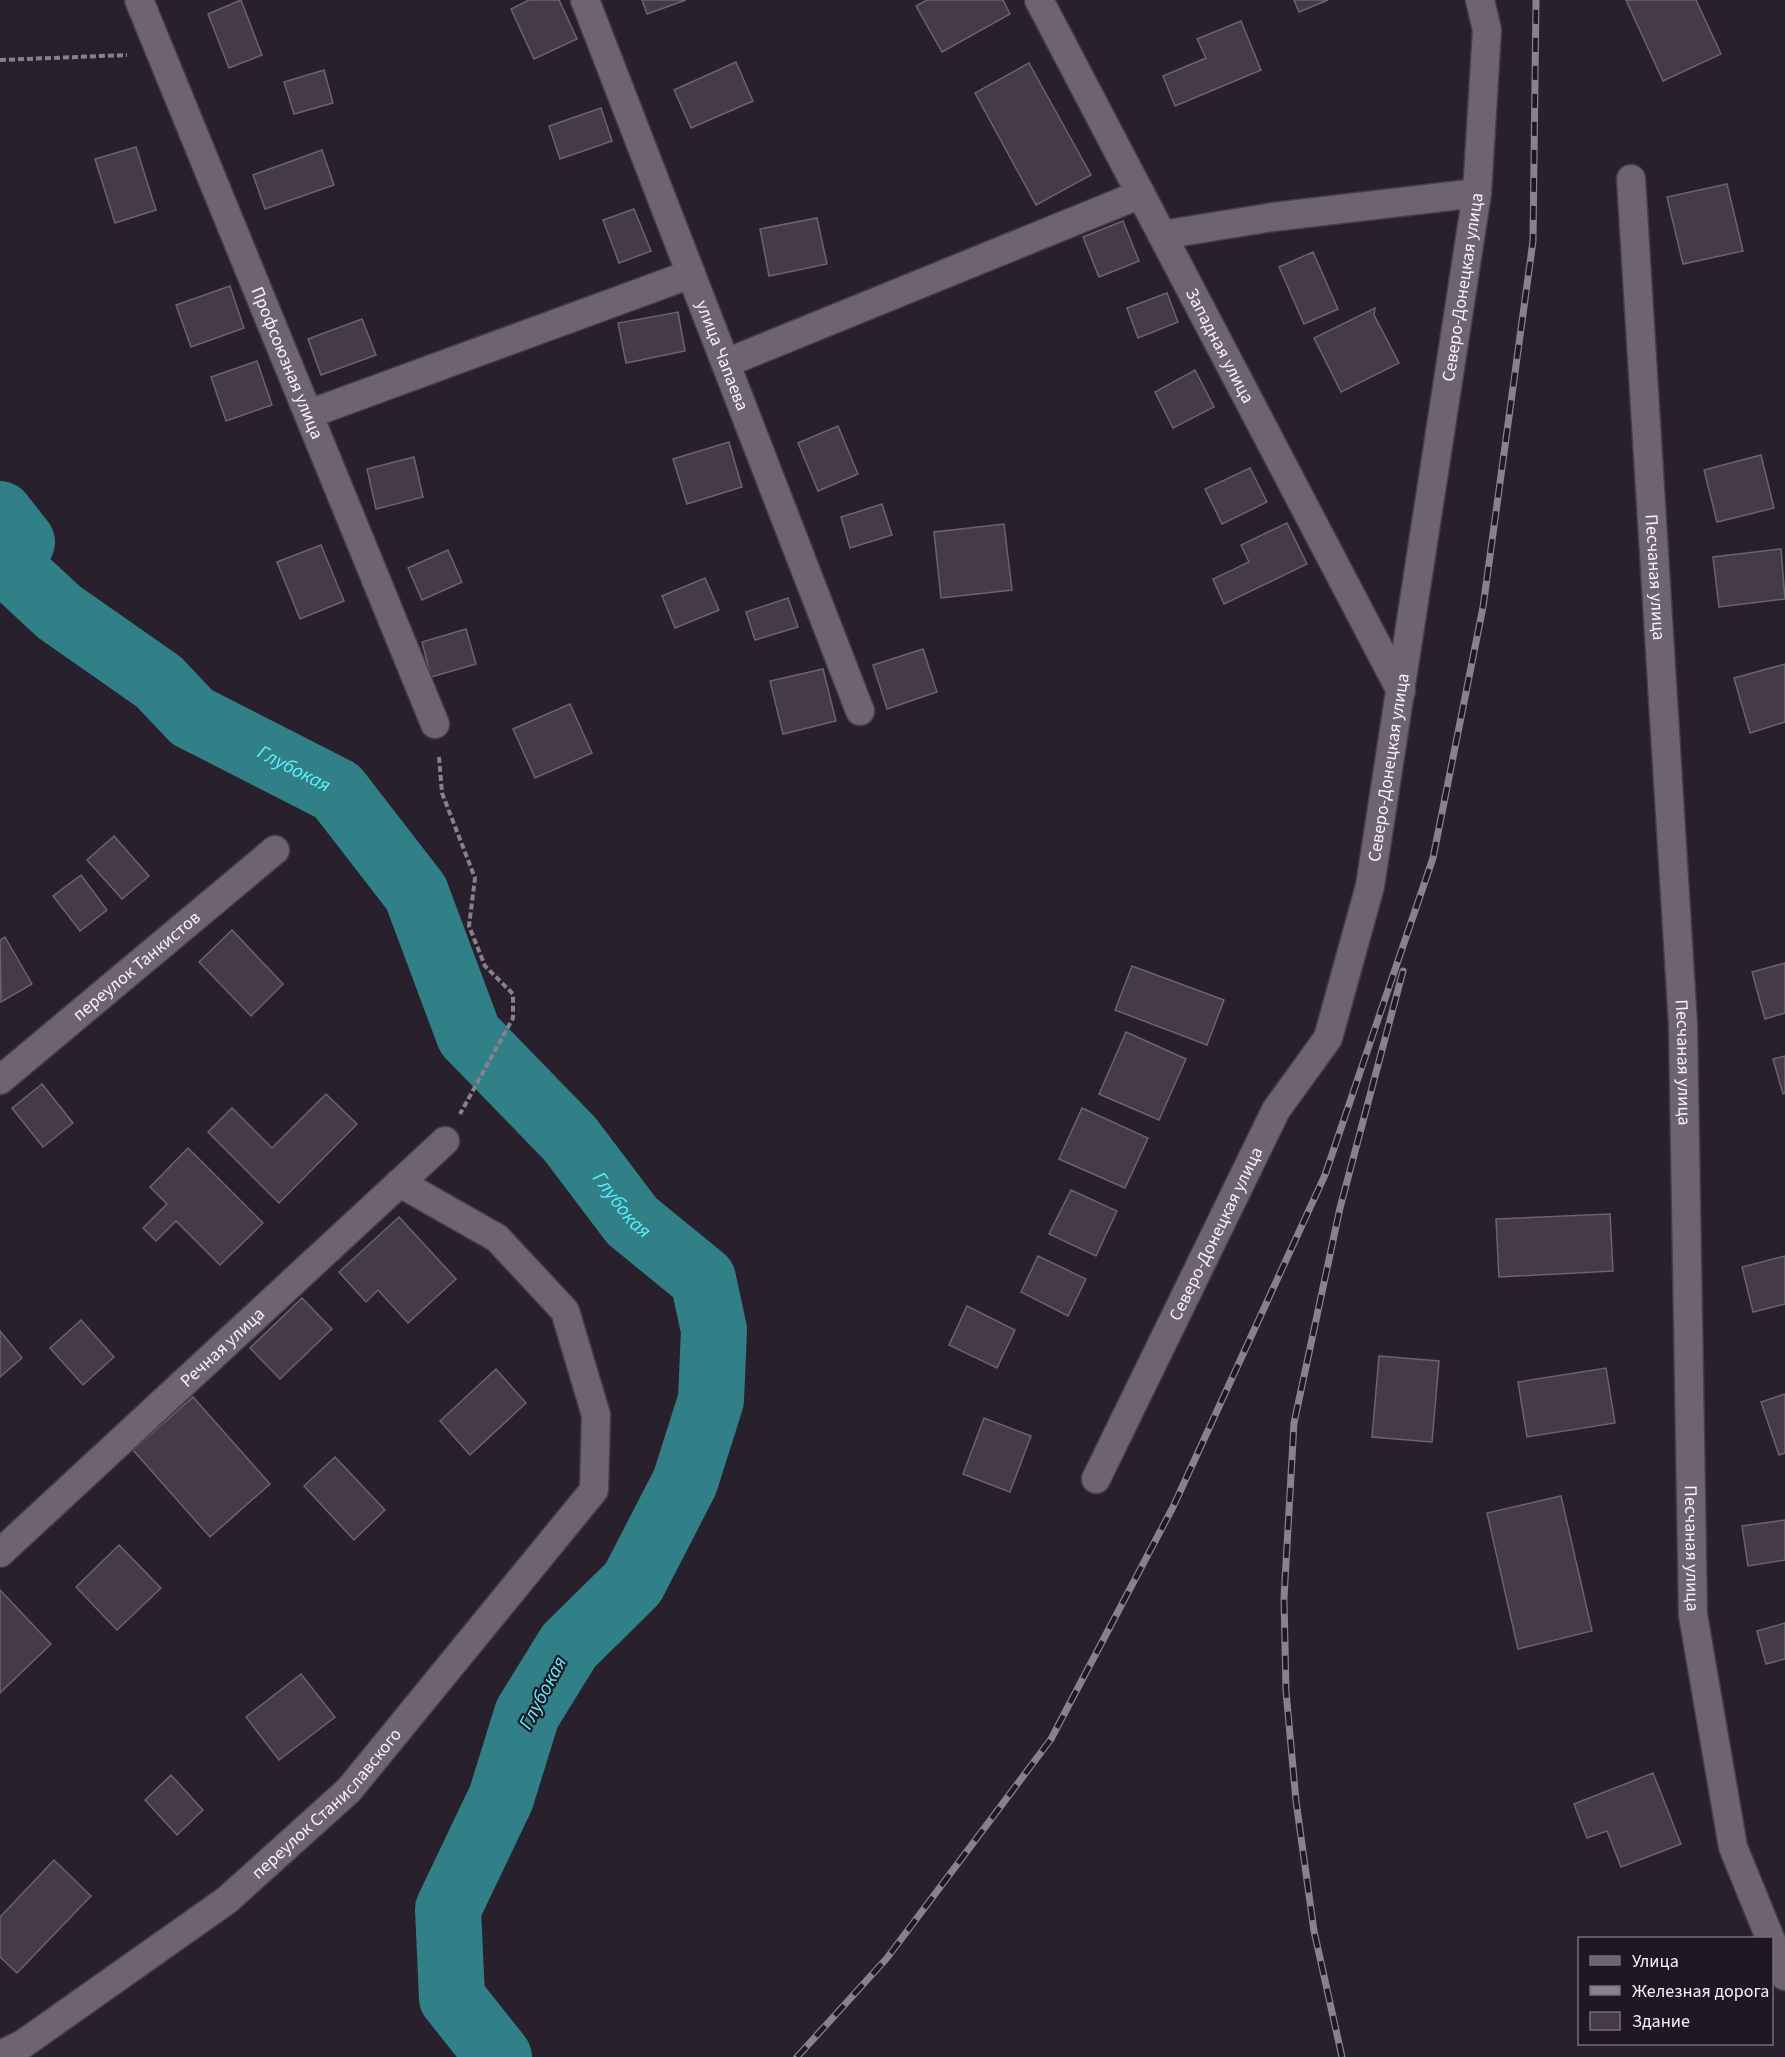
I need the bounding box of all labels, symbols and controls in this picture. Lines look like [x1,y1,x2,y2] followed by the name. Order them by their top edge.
[1436,191,1489,383] street label: Северо-Донецкая улица
[245,283,330,443] street label: Профсоюзная улица
[1179,283,1261,407] street label: Западная улица
[690,296,755,414] street label: улица Чапаева
[1639,513,1672,641] street label: Песчаная улица
[1361,671,1415,864] street label: Северо-Донецкая улица
[252,739,335,799] water label: Глубокая
[67,905,206,1027] street label: переулок Танкистов
[1669,999,1697,1126] street label: Песчаная улица
[1163,1142,1269,1325] street label: Северо-Донецкая улица
[586,1166,657,1245] water label: Глубокая
[175,1302,270,1393] street label: Речная улица
[1678,1485,1705,1612] street label: Песчаная улица
[512,1652,574,1734] water label: Глубокая
[246,1723,407,1885] street label: переулок Станиславского
[1578,1937,1773,2045] legend
[1632,1949,1679,1974] text: Улица
[1632,1979,1769,2004] text: Железная дорога
[1632,2009,1690,2034] text: Здание

